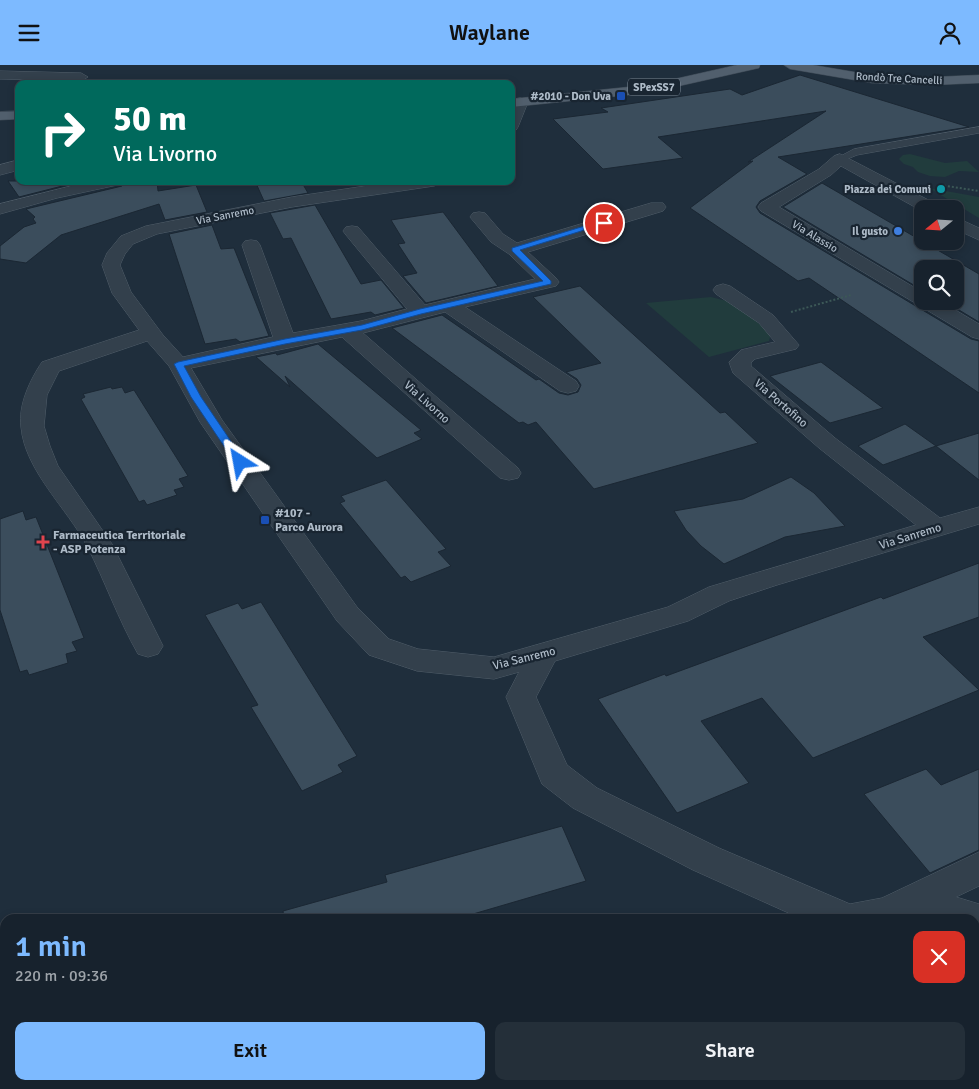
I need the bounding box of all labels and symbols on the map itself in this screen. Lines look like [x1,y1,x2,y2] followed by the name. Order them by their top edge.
[855,70,943,87] street label: Rondò Tre Cancelli
[628,79,680,96] road number: SPexSS7
[531,90,611,103] place label: #2010 - Don Uva
[615,90,627,102] marker: #2010 - Don Uva
[844,183,931,196] place label: Piazza dei Comuni
[935,183,947,195] marker: Piazza dei Comuni
[914,200,964,250] north arrow
[583,202,625,244] pin
[195,203,255,227] street label: Via Sanremo
[789,218,840,255] street label: Via Alassio
[852,225,888,238] place label: Il gusto
[892,225,904,237] marker: Il gusto
[751,376,811,431] street label: Via Portofino
[401,378,453,427] street label: Via Livorno
[213,435,265,487] position arrow
[275,506,343,535] place label: #107 - Parco Aurora
[259,514,271,526] marker: #107 - Parco Aurora
[877,520,943,553] street label: Via Sanremo
[53,528,186,557] place label: Farmaceutica Territoriale - ASP Potenza
[37,536,49,548] marker: Farmaceutica Territoriale - ASP Potenza
[491,643,557,674] street label: Via Sanremo

